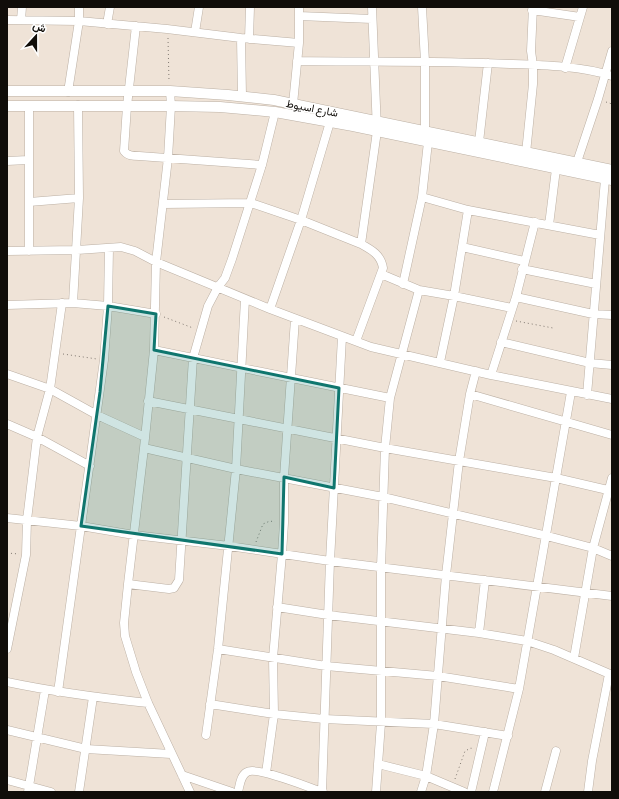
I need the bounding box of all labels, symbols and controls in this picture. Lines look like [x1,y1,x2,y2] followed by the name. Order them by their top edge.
[16,16,56,56] north arrow
[31,18,48,37] text: ش
[284,96,340,121] street label: شارع اسيوط

